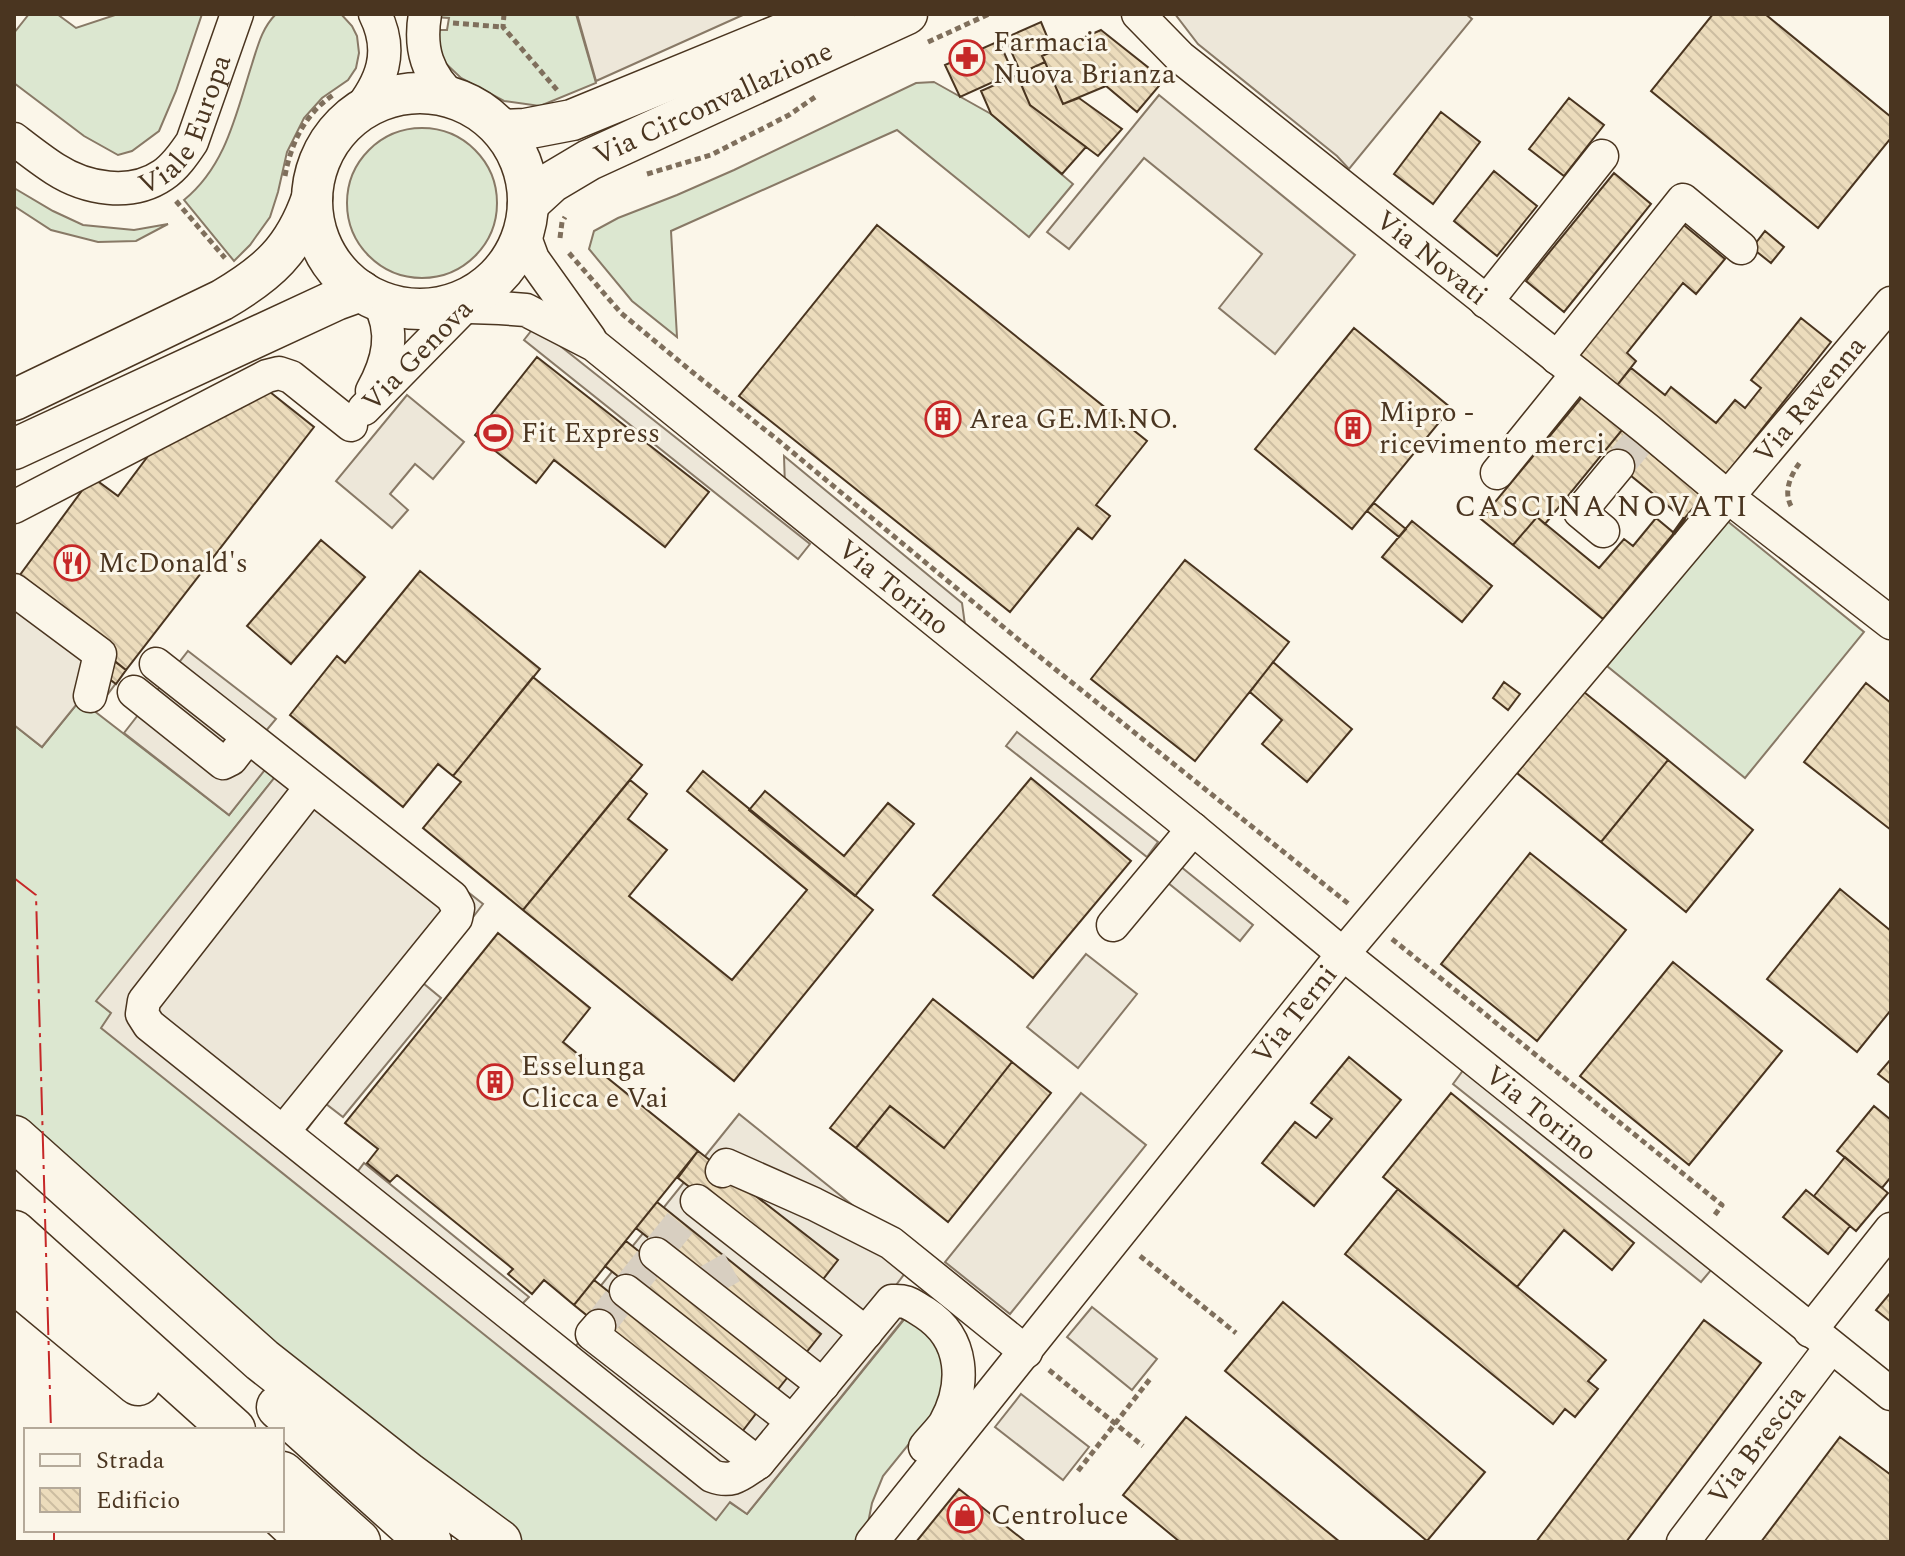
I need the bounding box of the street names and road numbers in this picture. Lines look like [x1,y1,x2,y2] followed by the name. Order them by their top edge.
[586,29,840,177] street label: Via Circonvallazione
[132,48,243,206] street label: Viale Europa
[1366,199,1497,316] street label: Via Novati
[352,288,483,421] street label: Via Genova
[1743,326,1876,473] street label: Via Ravenna
[828,528,959,646] street label: Via Torino
[1241,955,1348,1074] street label: Via Terni
[1475,1054,1607,1172] street label: Via Torino
[1697,1375,1817,1514] street label: Via Brescia

